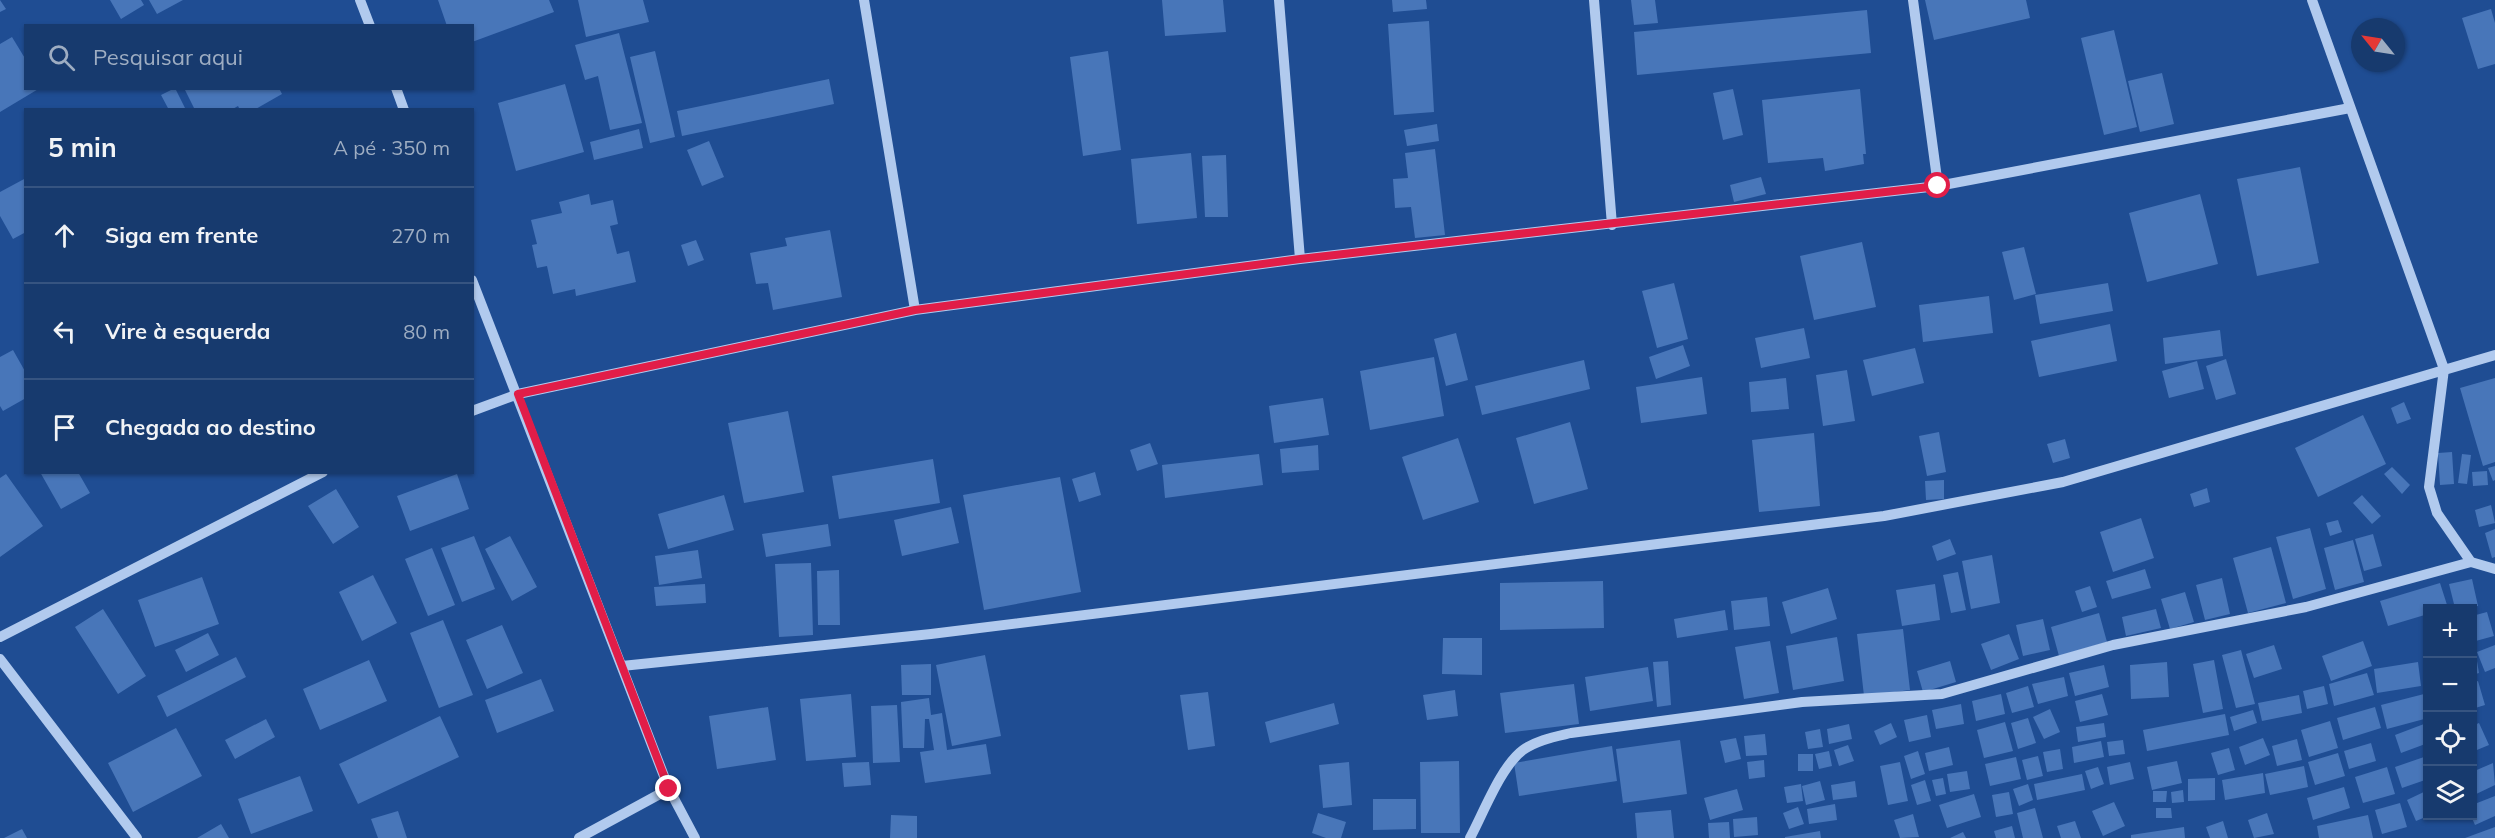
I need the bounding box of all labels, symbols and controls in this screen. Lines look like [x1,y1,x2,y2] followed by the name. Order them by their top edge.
[2351,18,2405,72] north arrow
[24,24,474,90] search box
[45,41,78,74] icon: search
[93,43,243,71] text: Pesquisar aqui
[48,131,117,164] text: 5 min
[333,135,450,160] text: A pé · 350 m
[1924,172,1950,198] route start
[48,219,81,252] icon: ahead
[105,221,258,249] text: Siga em frente
[391,223,450,248] text: 270 m
[48,315,81,348] icon: left
[105,317,270,345] text: Vire à esquerda
[403,319,450,344] text: 80 m
[48,411,81,444] icon: arrive
[105,413,316,441] text: Chegada ao destino
[2423,604,2477,820] map controls
[2423,604,2477,658] button: +
[2423,658,2477,712] button: −
[2423,712,2477,766] button: locate
[2423,766,2477,820] button: layers
[655,775,681,801] route end

